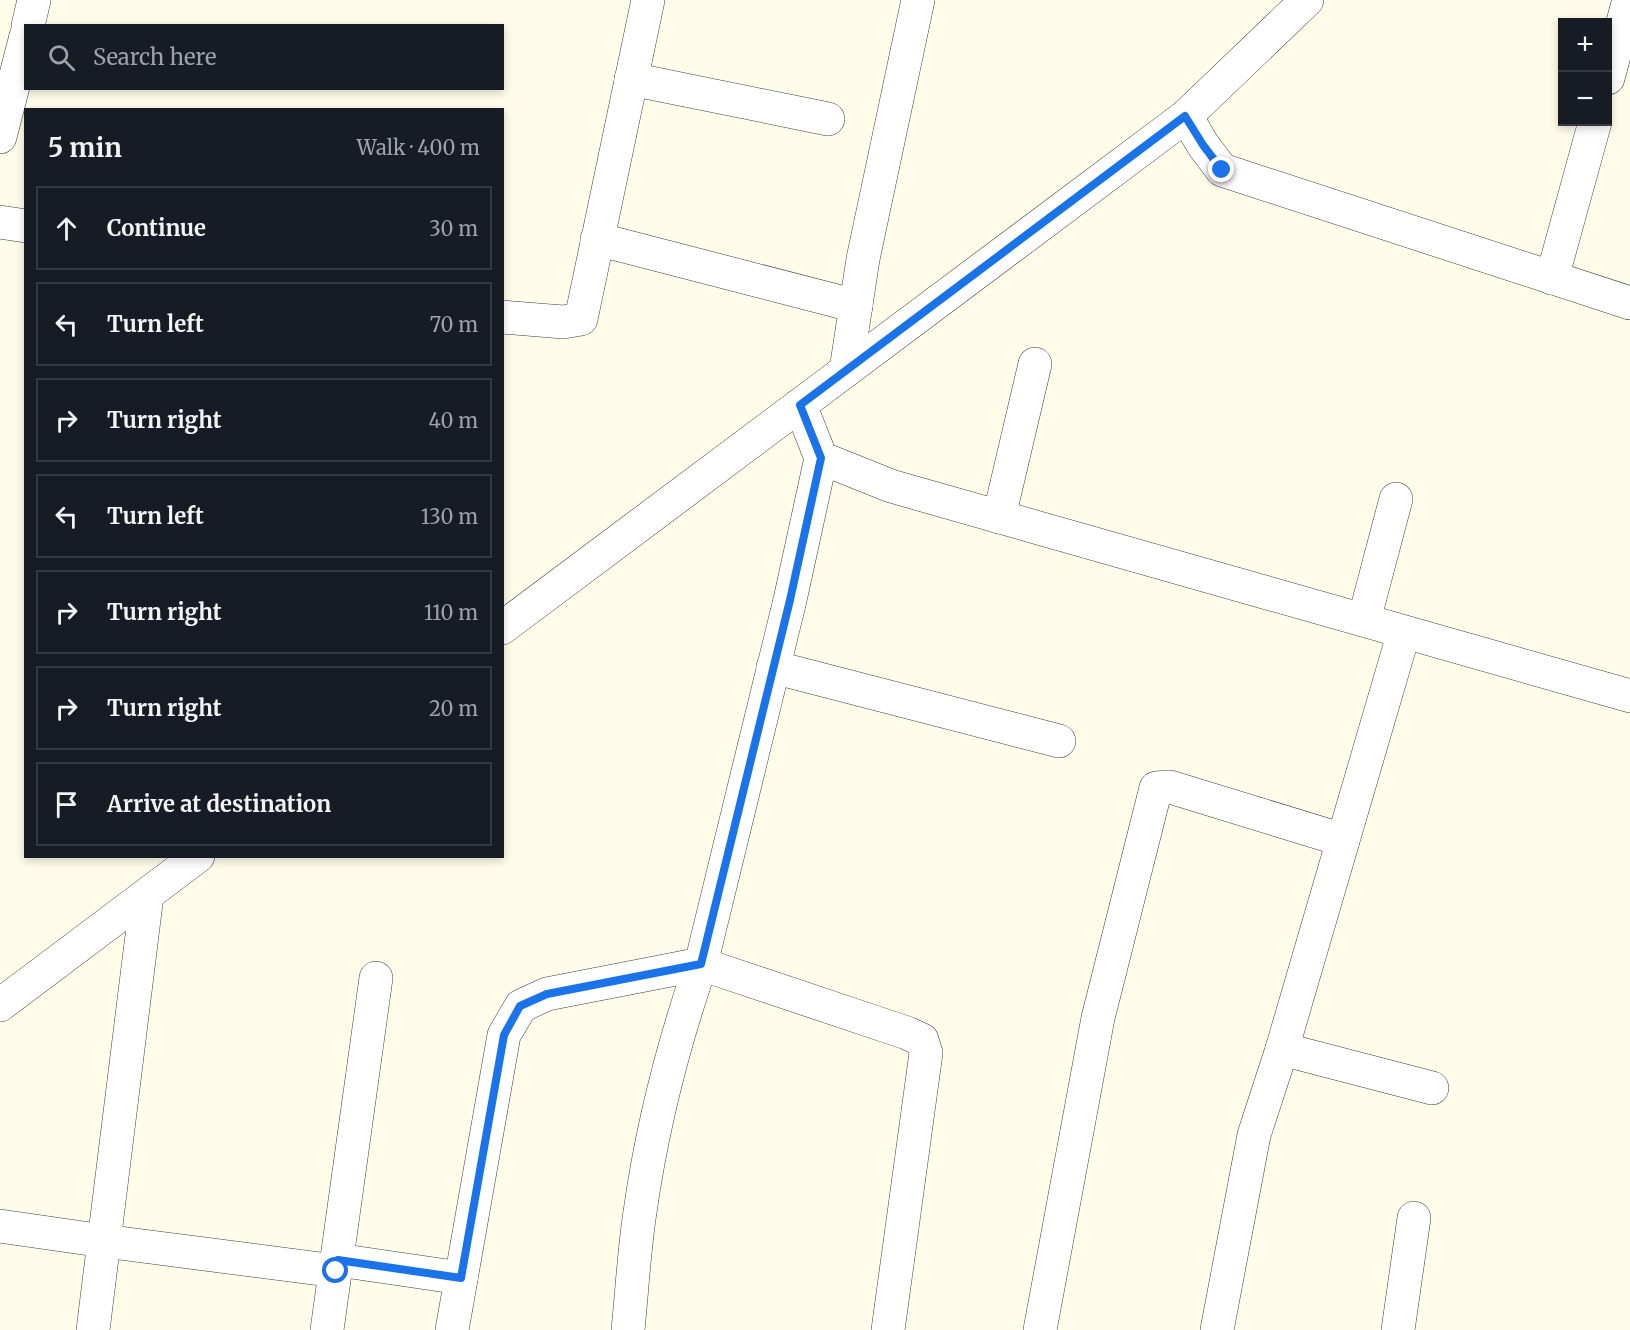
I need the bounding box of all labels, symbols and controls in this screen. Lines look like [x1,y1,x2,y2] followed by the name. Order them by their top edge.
[1558,18,1612,126] map controls
[1558,18,1612,72] button: +
[24,24,504,90] search box
[45,41,78,74] icon: search
[93,43,216,71] text: Search here
[1558,72,1612,126] button: −
[48,131,122,164] text: 5 min
[357,135,480,160] text: Walk · 400 m
[1208,156,1234,182] route end
[50,212,83,245] icon: ahead
[107,214,206,242] text: Continue
[429,216,478,241] text: 30 m
[50,308,83,341] icon: left
[107,310,204,338] text: Turn left
[430,312,478,337] text: 70 m
[50,404,83,437] icon: right
[107,406,221,434] text: Turn right
[428,408,478,433] text: 40 m
[50,500,83,533] icon: left
[107,502,204,530] text: Turn left
[421,504,478,529] text: 130 m
[50,596,83,629] icon: right
[107,598,221,626] text: Turn right
[424,600,478,625] text: 110 m
[50,692,83,725] icon: right
[107,694,221,722] text: Turn right
[429,696,478,721] text: 20 m
[50,788,83,821] icon: arrive
[107,790,331,818] text: Arrive at destination
[322,1257,348,1283] route start

